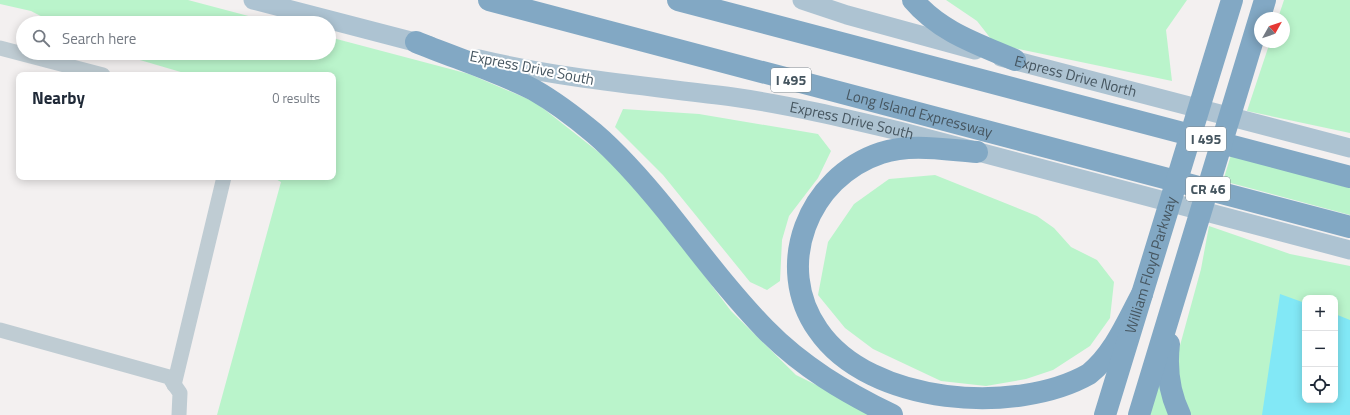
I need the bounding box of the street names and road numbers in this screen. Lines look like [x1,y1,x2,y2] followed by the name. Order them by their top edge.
[468,44,596,91] street label: Express Drive South
[1012,49,1139,103] street label: Express Drive North
[771,68,811,92] road number: I 495
[844,83,995,143] street label: Long Island Expressway
[788,95,916,145] street label: Express Drive South
[1186,127,1226,151] road number: I 495
[1186,177,1230,201] road number: CR 46
[1119,193,1182,336] street label: William Floyd Parkway

